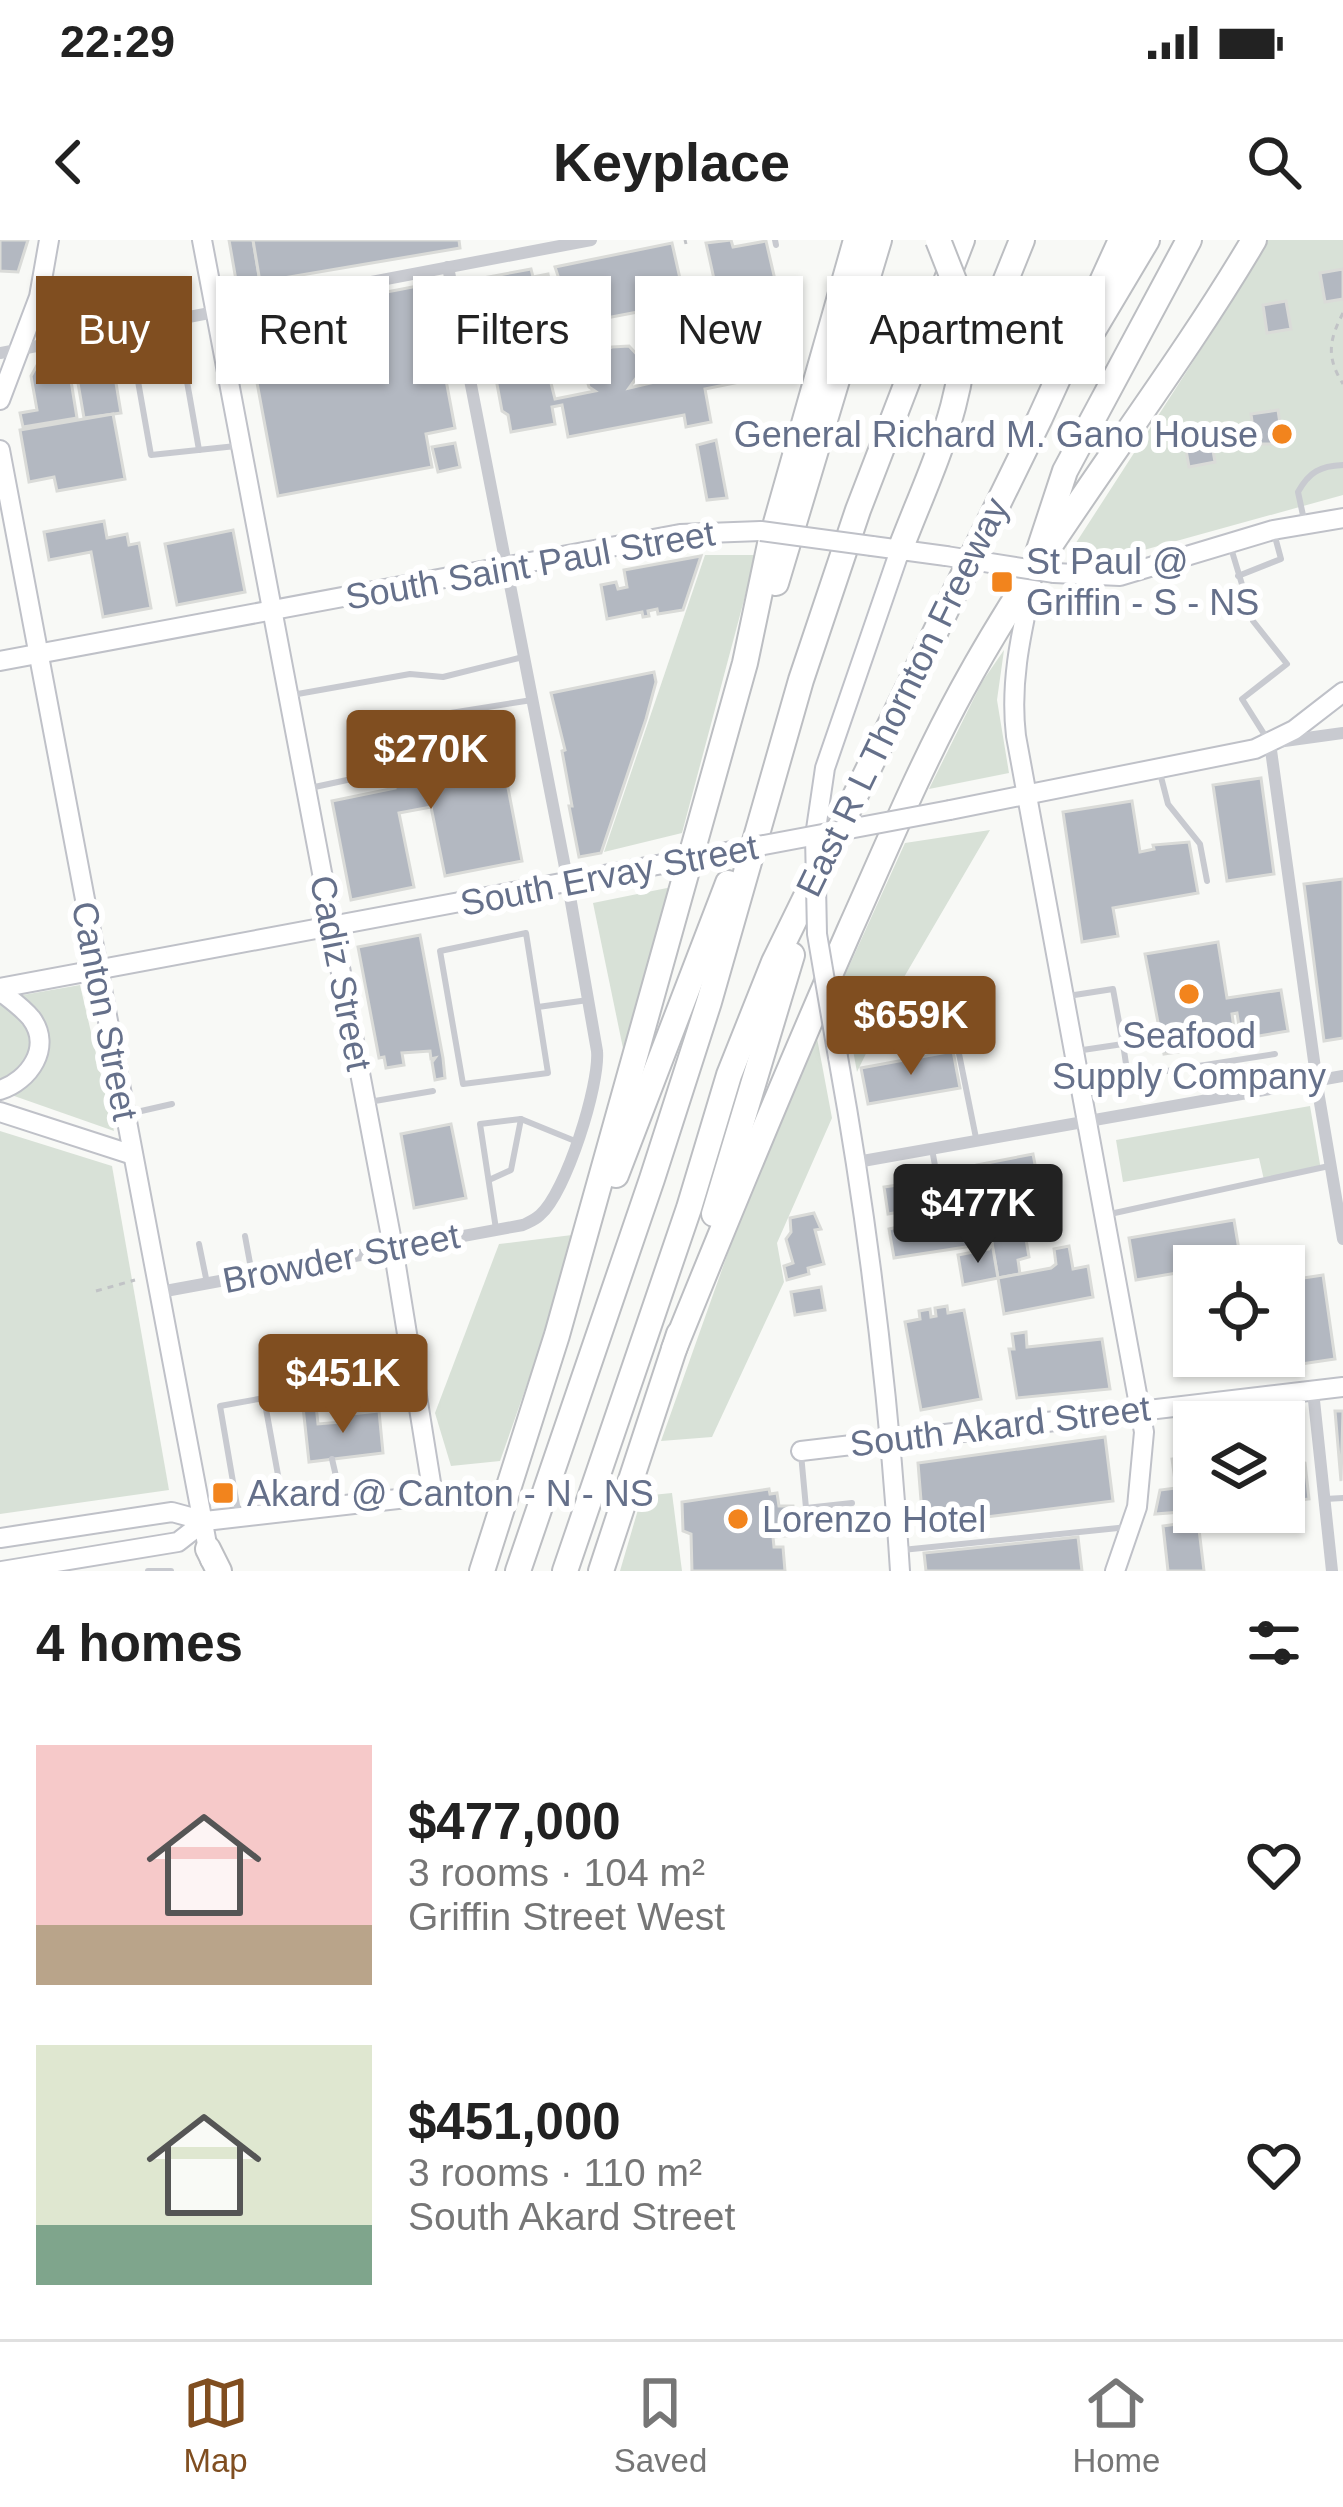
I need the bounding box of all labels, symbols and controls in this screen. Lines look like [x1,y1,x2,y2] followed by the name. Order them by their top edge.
[60,16,175,67] text: 22:29
[36,129,102,195] icon: back
[1241,129,1307,195] icon: search
[553,132,790,192] text: Keyplace
[36,276,192,384] chip: Buy
[216,276,389,384] chip: Rent
[413,276,611,384] chip: Filters
[635,276,803,384] chip: New
[827,276,1105,384] chip: Apartment
[734,414,1258,455] place label: General Richard M. Gano House
[1269,421,1295,447] marker: General Richard M. Gano House
[788,491,1016,903] street label: East R L Thornton Freeway
[342,512,718,618] street label: South Saint Paul Street
[1026,541,1259,623] place label: St Paul @ Griffin - S - NS
[989,569,1015,595] marker: St Paul @ Griffin - S - NS
[347,710,515,812] pin: $270K
[374,727,488,770] text: $270K
[457,826,761,924] street label: South Ervay Street
[302,872,380,1074] street label: Cadiz Street
[64,898,146,1124] street label: Canton Street
[827,976,995,1078] pin: $659K
[1176,981,1202,1007] marker: Seafood Supply Company
[854,993,968,1036] text: $659K
[1052,1015,1326,1097] place label: Seafood Supply Company
[894,1164,1062,1266] pin: $477K
[921,1181,1035,1224] text: $477K
[219,1215,463,1301] street label: Browder Street
[1173,1245,1305,1533] map controls
[1173,1245,1305,1377] button: locate
[259,1334,427,1436] pin: $451K
[286,1351,400,1394] text: $451K
[848,1387,1152,1465] street label: South Akard Street
[1173,1401,1305,1533] button: layers
[247,1473,654,1514] place label: Akard @ Canton - N - NS
[210,1480,236,1506] marker: Akard @ Canton - N - NS
[762,1499,986,1540] place label: Lorenzo Hotel
[725,1506,751,1532] marker: Lorenzo Hotel
[1241,1610,1307,1676] icon: filters
[36,1615,243,1672] text: 4 homes
[132,1793,276,1937] icon: home
[408,1793,621,1850] text: $477,000
[1241,1832,1307,1898] icon: heart
[408,1851,705,1894] text: 3 rooms · 104 m²
[408,1895,725,1938] text: Griffin Street West
[132,2093,276,2237] icon: home
[408,2093,621,2150] text: $451,000
[1241,2132,1307,2198] icon: heart
[408,2151,702,2194] text: 3 rooms · 110 m²
[408,2195,735,2238] text: South Akard Street
[183,2370,249,2480] tab: Map
[614,2370,707,2480] tab: Saved
[1072,2370,1160,2480] tab: Home

